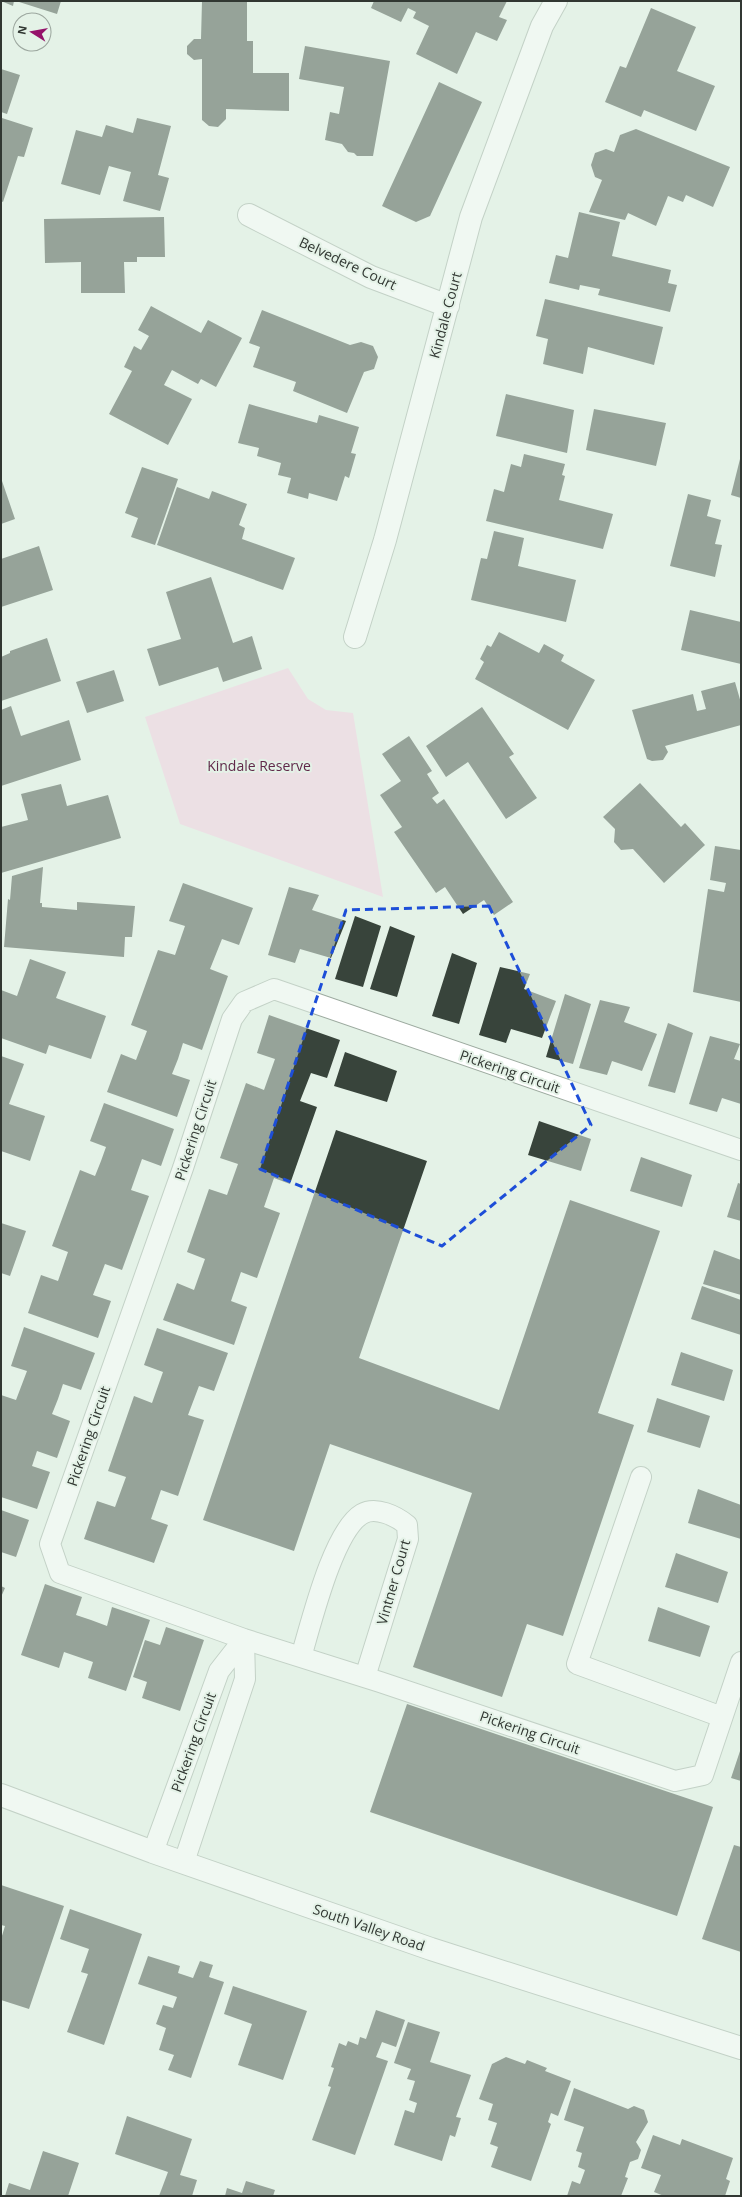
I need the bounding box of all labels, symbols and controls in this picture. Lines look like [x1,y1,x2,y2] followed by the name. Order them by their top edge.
[12,12,52,52] north arrow
[13,24,30,36] text: N
[296,232,400,294] street label: Belvedere Court
[424,270,466,360] street label: Kindale Court
[207,756,311,775] park label: Kindale Reserve
[457,1045,563,1097] street label: Pickering Circuit
[170,1077,220,1183] street label: Pickering Circuit
[62,1383,114,1489] street label: Pickering Circuit
[372,1537,414,1627] street label: Vintner Court
[166,1689,220,1795] street label: Pickering Circuit
[477,1706,583,1758] street label: Pickering Circuit
[311,1899,427,1955] street label: South Valley Road

